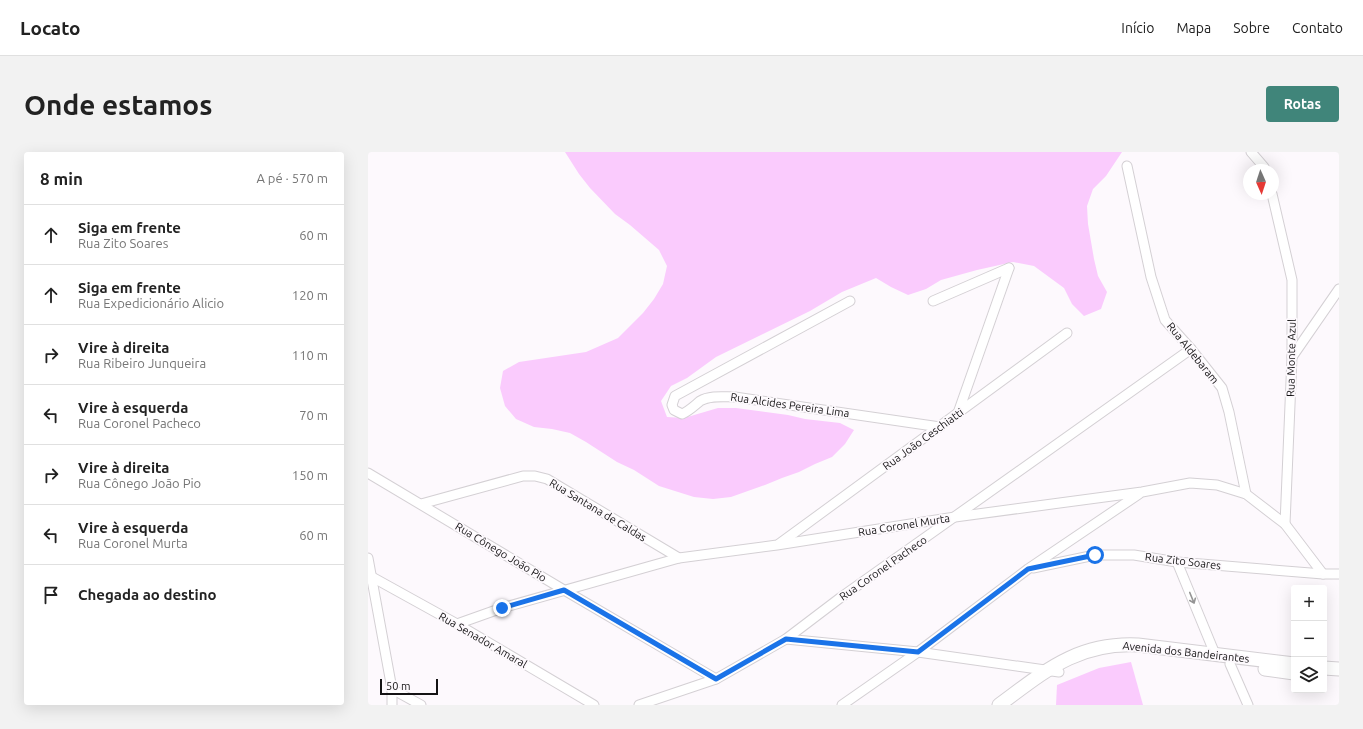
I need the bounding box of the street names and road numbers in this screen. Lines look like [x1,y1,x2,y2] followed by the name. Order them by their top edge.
[1284,319,1298,397] street label: Rua Monte Azul
[1165,320,1221,386] street label: Rua Aldebaram
[730,391,850,419] street label: Rua Alcides Pereira Lima
[880,406,966,472] street label: Rua João Ceschiatti
[548,476,649,544] street label: Rua Santana de Caldas
[857,512,951,538] street label: Rua Coronel Murta
[453,520,549,584] street label: Rua Cônego João Pio
[837,533,929,603] street label: Rua Coronel Pacheco
[1144,550,1222,572] street label: Rua Zito Soares
[437,610,529,670] street label: Rua Senador Amaral
[1122,639,1250,665] street label: Avenida dos Bandeirantes

